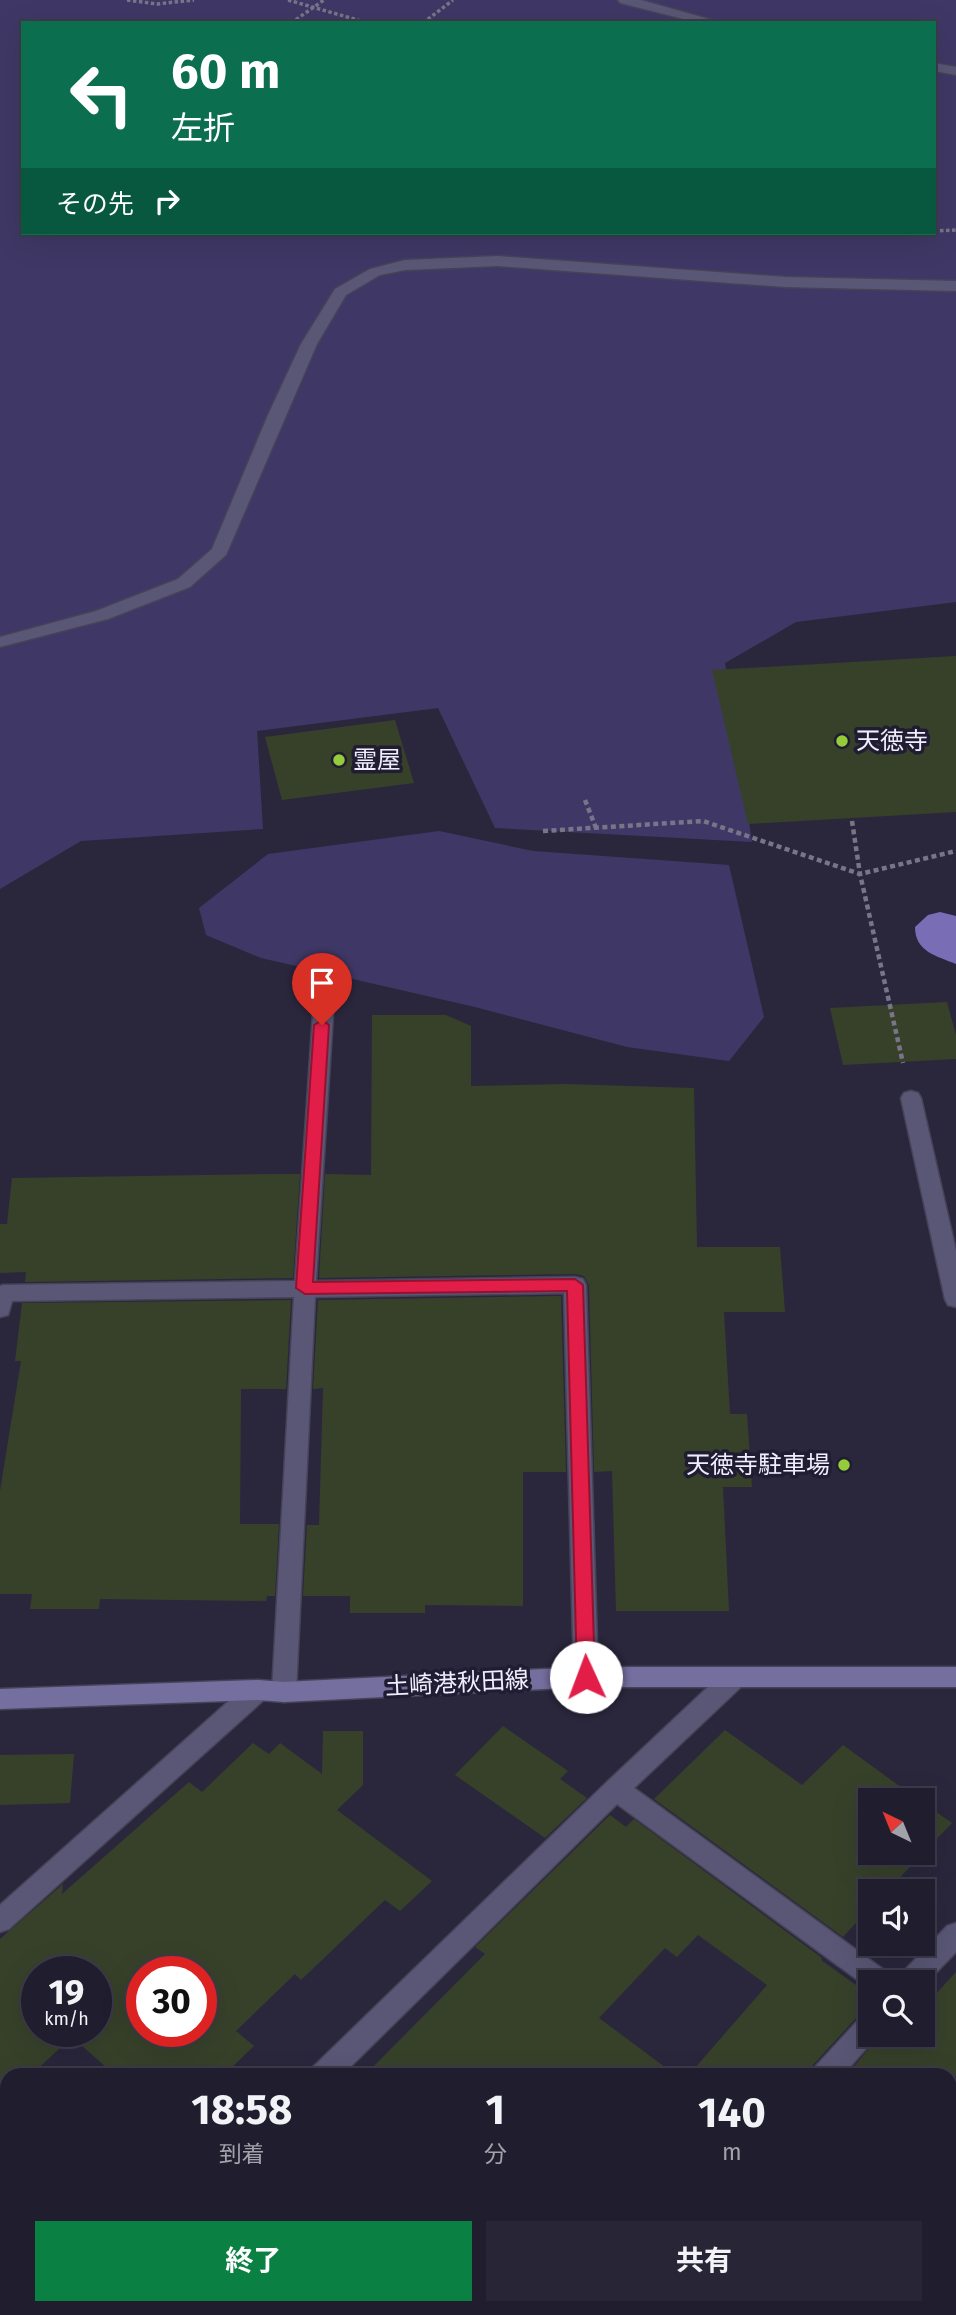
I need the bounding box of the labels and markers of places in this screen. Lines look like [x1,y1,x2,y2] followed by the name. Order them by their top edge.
[856,727,928,755] place label: 天徳寺
[834,733,850,749] marker: 天徳寺
[353,746,401,774] place label: 霊屋
[331,752,347,768] marker: 霊屋
[292,953,352,1025] pin
[686,1451,830,1479] place label: 天徳寺駐車場
[836,1457,852,1473] marker: 天徳寺駐車場

